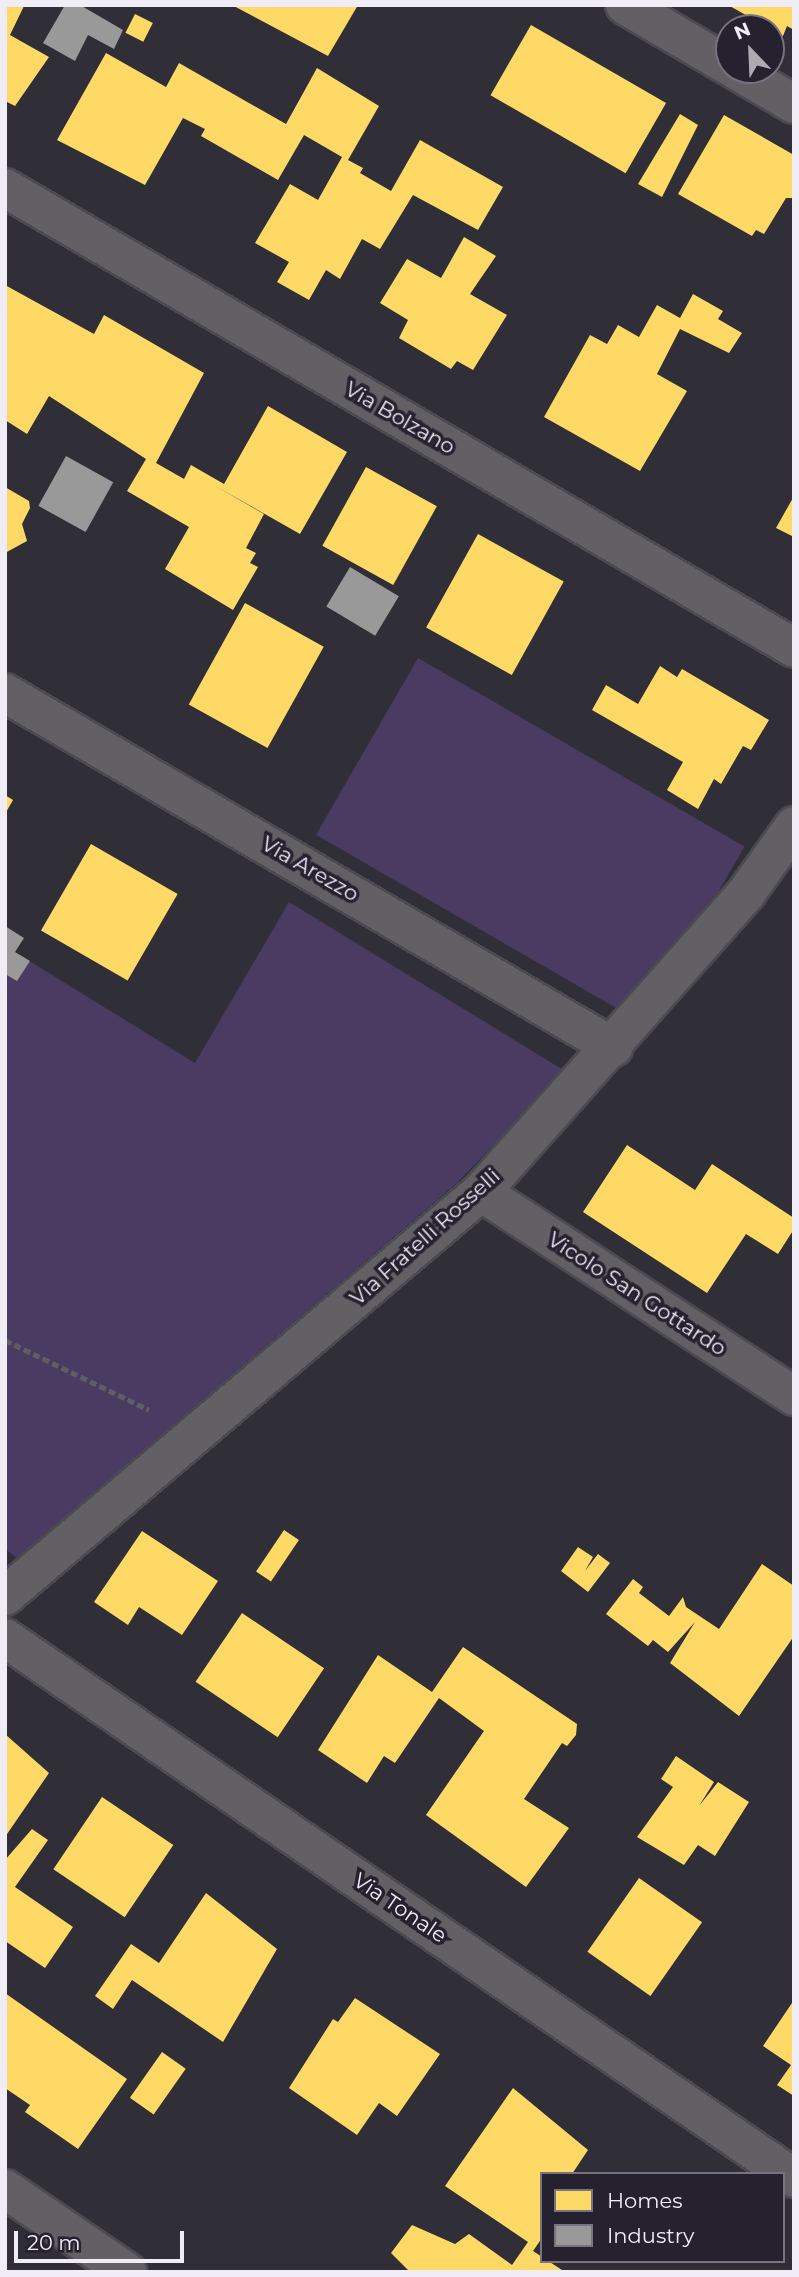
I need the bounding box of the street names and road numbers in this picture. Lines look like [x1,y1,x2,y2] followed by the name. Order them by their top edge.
[340,376,460,460] street label: Via Bolzano
[257,831,363,907] street label: Via Arezzo
[345,1163,505,1311] street label: Via Fratelli Rosselli
[543,1227,731,1361] street label: Vicolo San Gottardo
[349,1868,451,1948] street label: Via Tonale

